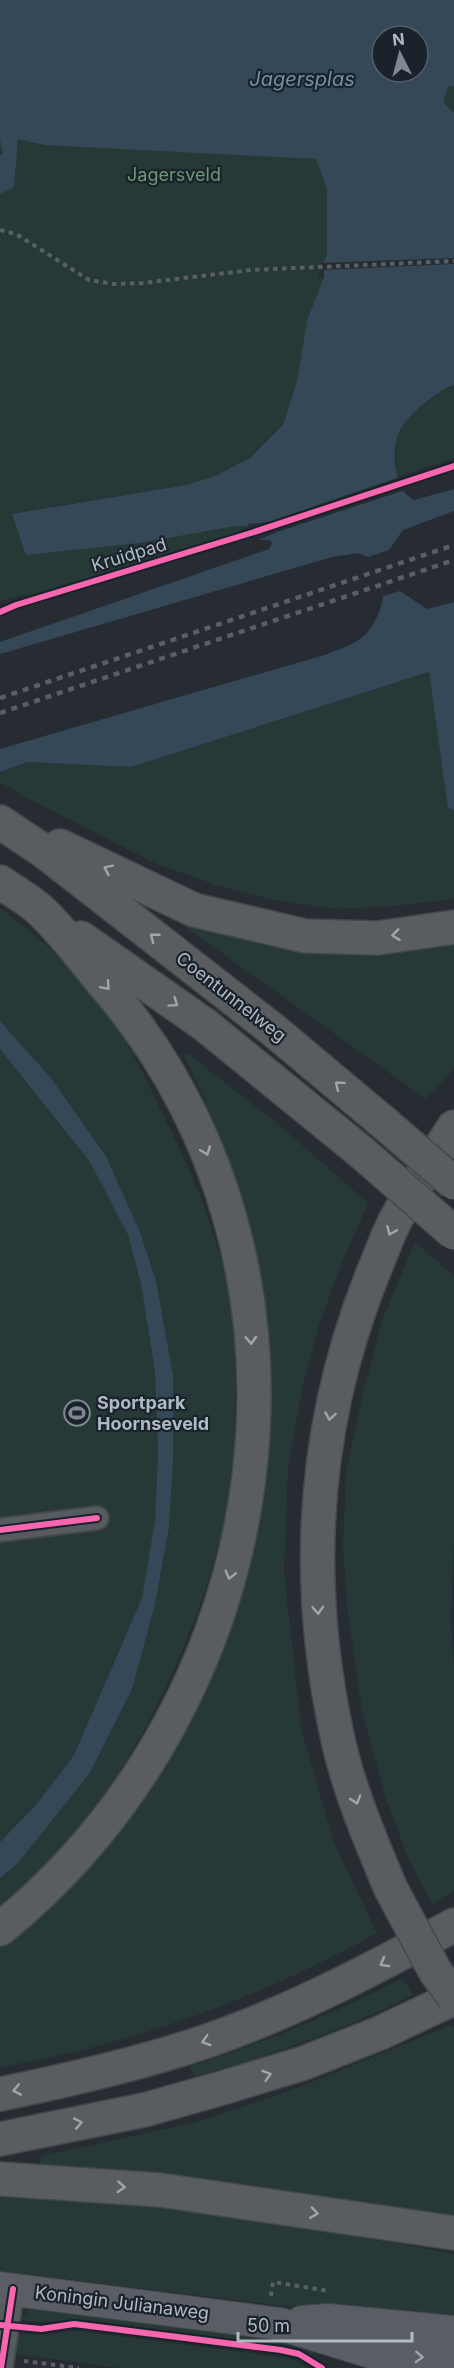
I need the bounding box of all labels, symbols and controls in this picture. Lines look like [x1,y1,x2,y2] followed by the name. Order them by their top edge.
[370,24,430,84] north arrow
[391,28,406,50] text: N
[249,67,355,91] water label: Jagersplas
[127,164,221,185] park label: Jagersveld
[89,533,169,576] street label: Kruidpad
[104,865,115,877] one-way arrow
[392,929,401,941] one-way arrow
[149,933,160,944] one-way arrow
[172,947,290,1046] street label: Coentunnelweg
[98,979,109,990] one-way arrow
[167,996,178,1007] one-way arrow
[335,1081,346,1092] one-way arrow
[199,1145,211,1156] one-way arrow
[386,1224,398,1235] one-way arrow
[245,1335,258,1344] one-way arrow
[97,1392,209,1434] place label: Sportpark Hoornseveld
[62,1398,92,1428] sports icon: Sportpark Hoornseveld
[325,1411,337,1420] one-way arrow
[225,1569,238,1579] one-way arrow
[312,1605,325,1614] one-way arrow
[349,1794,361,1805] one-way arrow
[380,1956,390,1967] one-way arrow
[201,2034,212,2046] one-way arrow
[261,2069,272,2082] one-way arrow
[13,2083,23,2096] one-way arrow
[73,2117,83,2130] one-way arrow
[117,2180,126,2193] one-way arrow
[310,2206,319,2218] one-way arrow
[34,2281,210,2324] street label: Koningin Julianaweg
[238,2305,412,2343] scale bar
[247,2315,290,2336] text: 50 m
[414,2351,423,2363] one-way arrow

